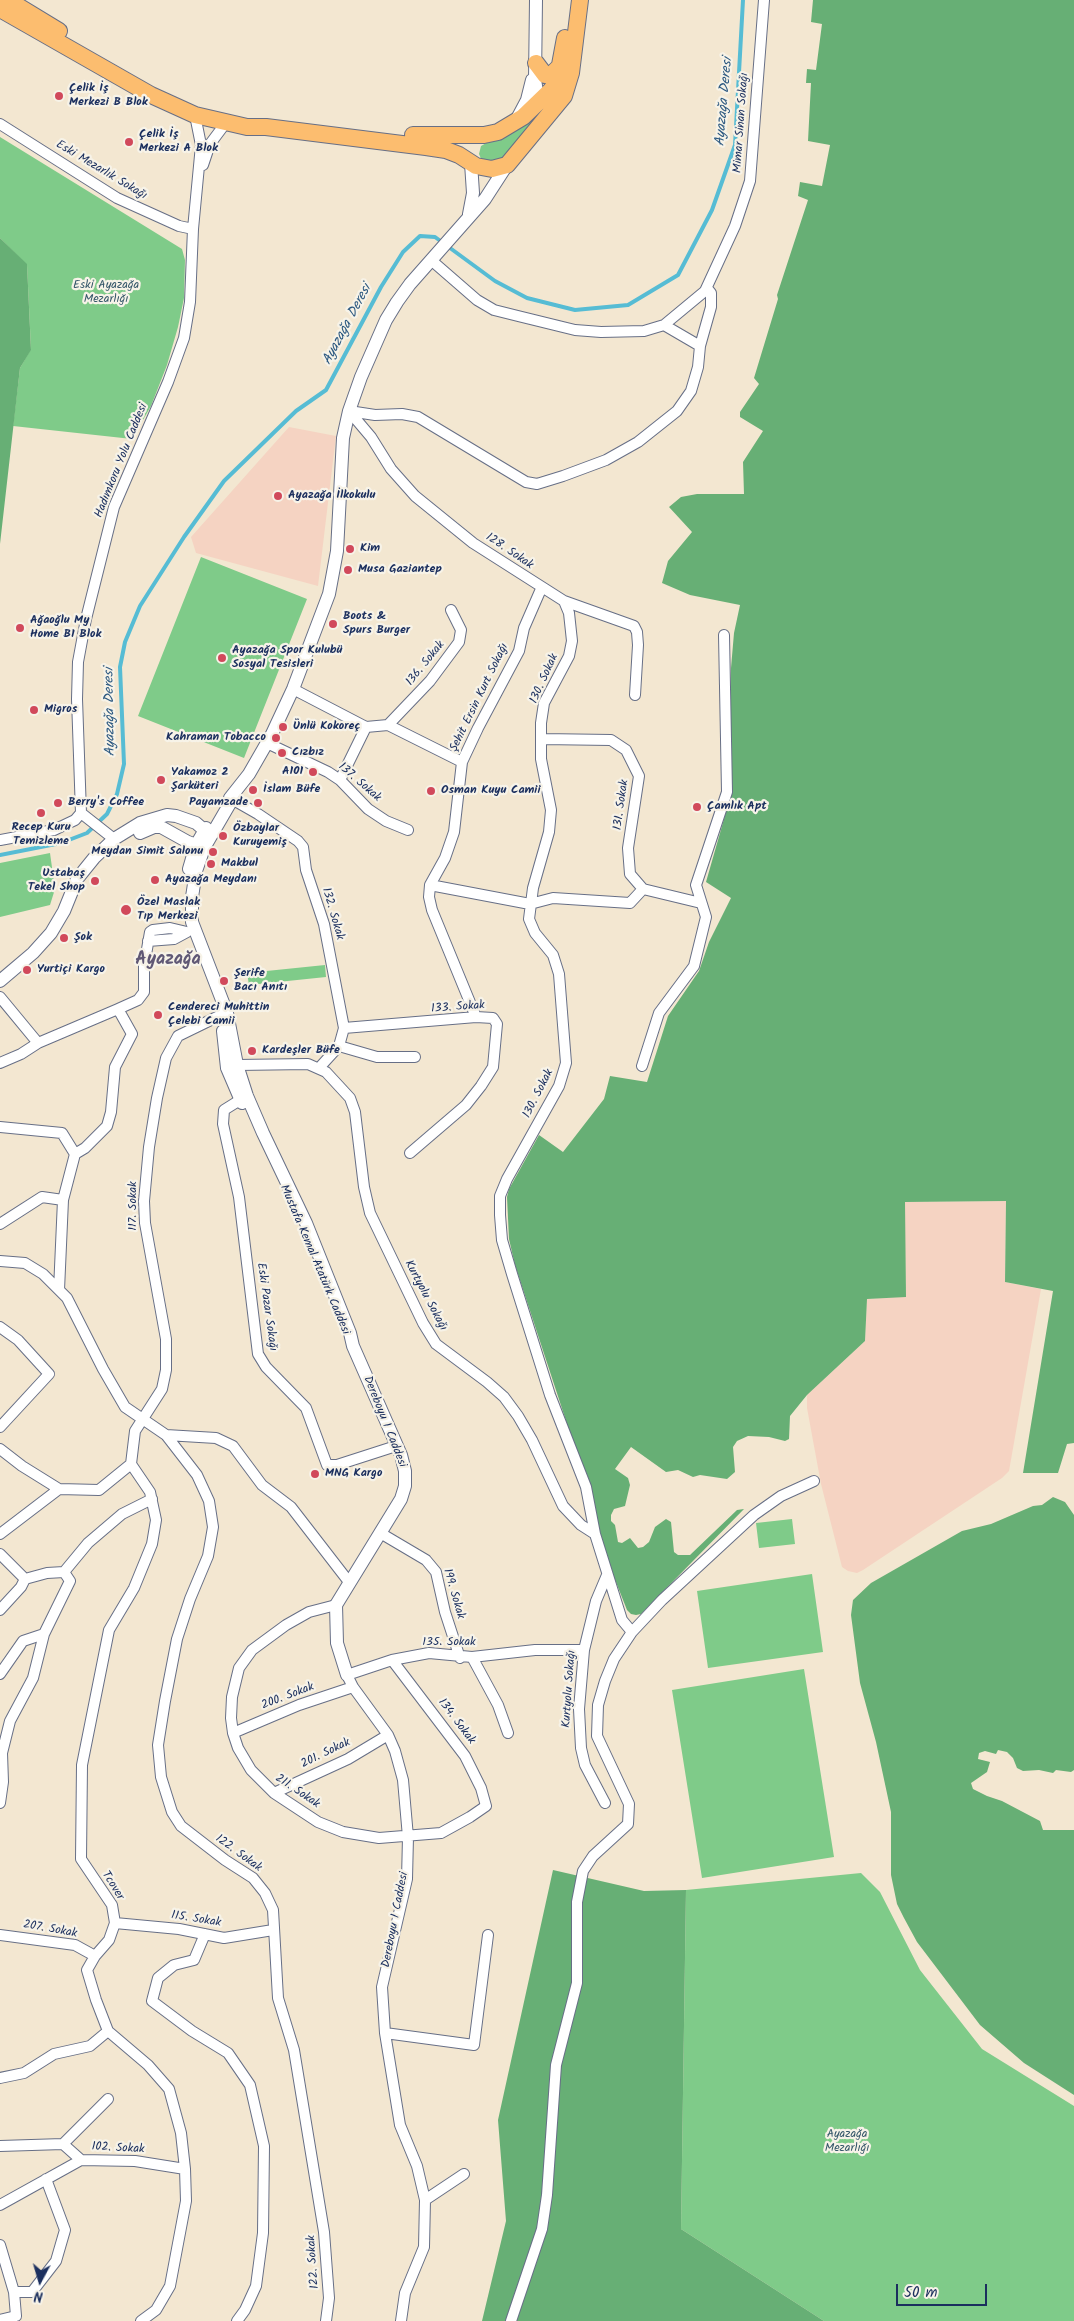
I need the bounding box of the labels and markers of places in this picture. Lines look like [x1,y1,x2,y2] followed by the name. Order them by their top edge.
[69,82,148,110] place label: Çelik İş Merkezi B Blok
[53,90,65,102] marker: Çelik İş Merkezi B Blok
[139,128,218,156] place label: Çelik İş Merkezi A Blok
[123,136,135,148] marker: Çelik İş Merkezi A Blok
[288,489,375,503] place label: Ayazağa İlkokulu
[272,490,284,502] marker: Ayazağa İlkokulu
[360,542,380,556] place label: Kim
[344,543,356,555] marker: Kim
[358,563,442,577] place label: Musa Gaziantep
[342,564,354,576] marker: Musa Gaziantep
[343,610,410,638] place label: Boots & Spurs Burger
[30,614,101,642] place label: Ağaoğlu My Home B1 Blok
[327,618,339,630] marker: Boots & Spurs Burger
[14,622,26,634] marker: Ağaoğlu My Home B1 Blok
[232,644,342,672] place label: Ayazağa Spor Kulubü Sosyal Tesisleri
[216,652,228,664] marker: Ayazağa Spor Kulubü Sosyal Tesisleri
[44,703,77,717] place label: Migros
[28,704,40,716] marker: Migros
[293,720,360,734] place label: Ünlü Kokoreç
[277,721,289,733] marker: Ünlü Kokoreç
[166,731,266,745] place label: Kahraman Tobacco
[270,732,282,744] marker: Kahraman Tobacco
[292,746,324,760] place label: Cızbız
[276,747,288,759] marker: Cızbız
[282,765,303,779] place label: A101
[171,766,229,794] place label: Yakamoz 2 Şarküteri
[307,766,319,778] marker: A101
[155,774,167,786] marker: Yakamoz 2 Şarküteri
[263,783,320,797] place label: İslam Büfe
[247,784,259,796] marker: İslam Büfe
[441,784,541,798] place label: Osman Kuyu Camii
[425,785,437,797] marker: Osman Kuyu Camii
[68,796,144,810] place label: Berry's Coffee
[189,796,248,810] place label: Payamzade
[52,797,64,809] marker: Berry's Coffee
[252,797,264,809] marker: Payamzade
[707,800,767,814] place label: Çamlık Apt
[691,801,703,813] marker: Çamlık Apt
[35,807,47,819] marker: Recep Kuru Temizleme
[11,821,71,849] place label: Recep Kuru Temizleme
[233,822,287,850] place label: Özbaylar Kuruyemiş
[217,830,229,842] marker: Özbaylar Kuruyemiş
[91,845,203,859] place label: Meydan Simit Salonu
[207,846,219,858] marker: Meydan Simit Salonu
[221,857,258,871] place label: Makbul
[205,858,217,870] marker: Makbul
[28,867,85,895] place label: Ustabaş Tekel Shop
[165,873,257,887] place label: Ayazağa Meydanı
[149,874,161,886] marker: Ayazağa Meydanı
[89,875,101,887] marker: Ustabaş Tekel Shop
[137,896,200,924] place label: Özel Maslak Tıp Merkezi
[119,903,133,917] marker: Özel Maslak Tıp Merkezi
[74,931,92,945] place label: Şok
[58,932,70,944] marker: Şok
[37,963,105,977] place label: Yurtiçi Kargo
[21,964,33,976] marker: Yurtiçi Kargo
[234,967,287,995] place label: Şerife Bacı Anıtı
[218,975,230,987] marker: Şerife Bacı Anıtı
[168,1001,269,1029] place label: Cendereci Muhittin Çelebi Camii
[152,1009,164,1021] marker: Cendereci Muhittin Çelebi Camii
[262,1044,340,1058] place label: Kardeşler Büfe
[246,1045,258,1057] marker: Kardeşler Büfe
[325,1467,382,1481] place label: MNG Kargo
[309,1468,321,1480] marker: MNG Kargo

